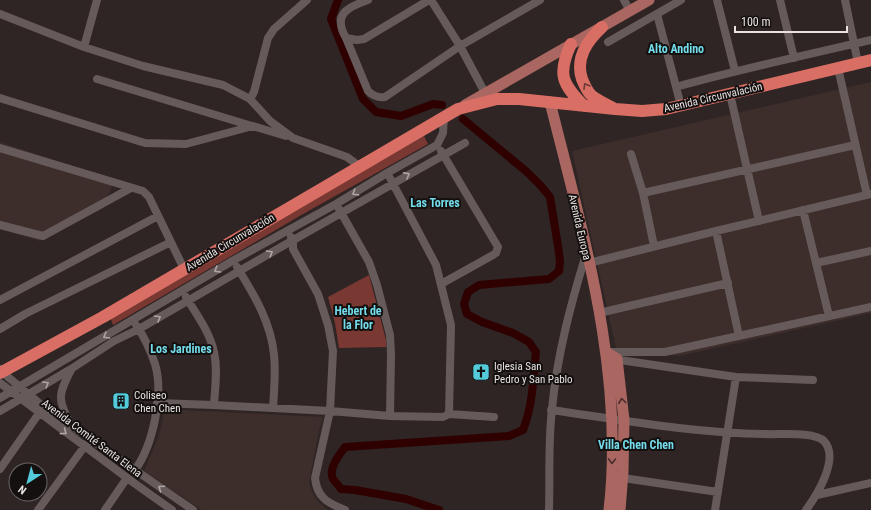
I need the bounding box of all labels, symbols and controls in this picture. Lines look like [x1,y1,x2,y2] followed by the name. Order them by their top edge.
[735,8,847,34] scale bar
[741,15,771,29] text: 100 m
[648,42,704,56] district label: Alto Andino
[663,80,764,115] street label: Avenida Circunvalación
[583,83,590,90] one-way arrow
[403,172,410,179] one-way arrow
[352,188,359,195] one-way arrow
[566,193,593,261] street label: Avenida Europa
[410,196,460,210] district label: Las Torres
[184,211,277,274] street label: Avenida Circunvalación
[266,250,273,257] one-way arrow
[214,266,221,273] one-way arrow
[334,304,382,332] district label: Hebert de la Flor
[154,316,161,323] one-way arrow
[102,332,110,339] one-way arrow
[150,342,212,356] district label: Los Jardines
[494,360,573,386] place label: Iglesia San Pedro y San Pablo
[471,362,491,382] church icon: Iglesia San Pedro y San Pablo
[42,381,49,389] one-way arrow
[134,389,181,415] place label: Coliseo Chen Chen
[111,391,131,411] building icon: Coliseo Chen Chen
[39,397,144,480] street label: Avenida Comité Santa Elena
[618,398,627,404] one-way arrow
[60,427,67,434] one-way arrow
[598,438,674,452] district label: Villa Chen Chen
[608,458,616,464] one-way arrow
[8,462,48,502] north arrow
[16,482,29,497] text: N
[158,486,165,493] one-way arrow

